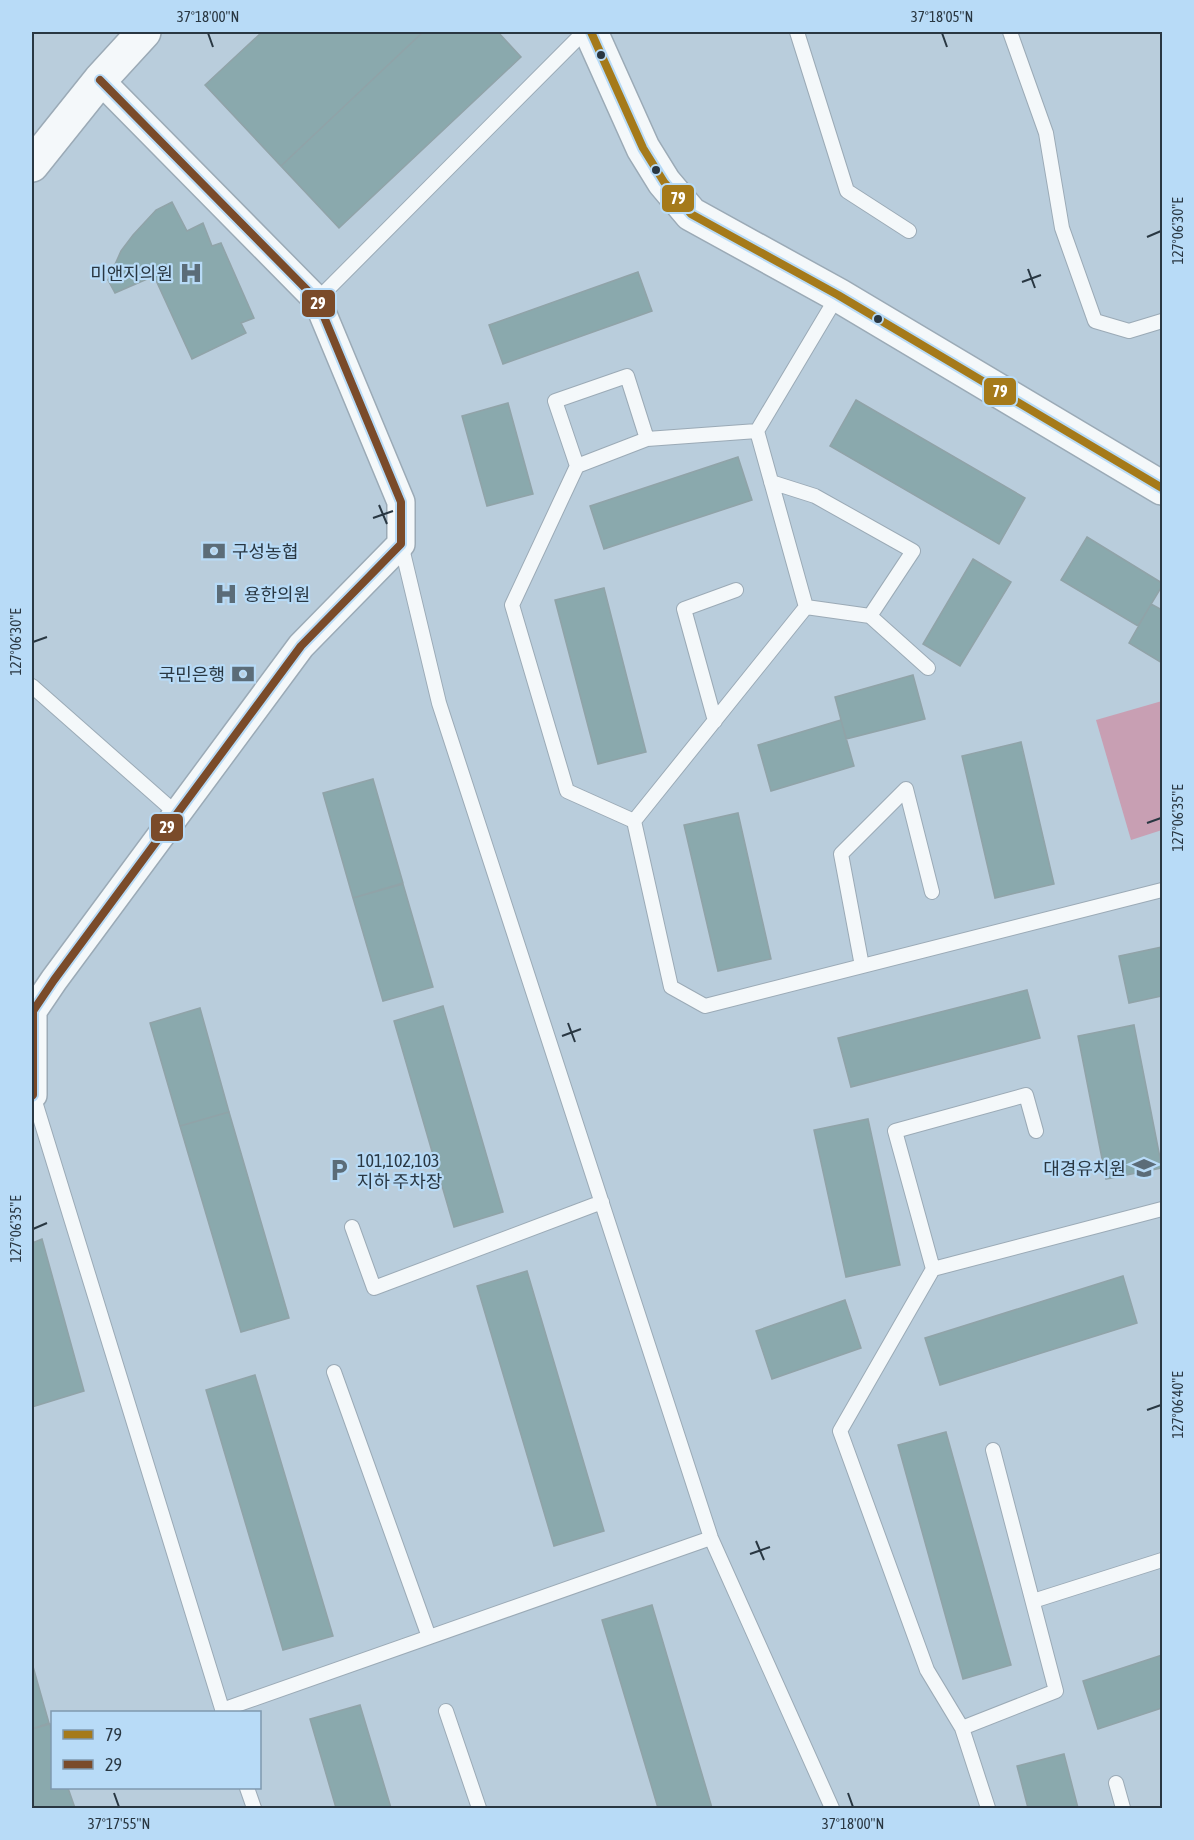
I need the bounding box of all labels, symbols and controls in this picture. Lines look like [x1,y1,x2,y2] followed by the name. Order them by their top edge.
[177,8,239,25] text: 37°18'00"N
[911,8,973,25] text: 37°18'05"N
[595,49,607,61] unlabelled marker
[650,164,662,176] unlabelled marker
[661,184,695,213] line badge: 79
[670,189,686,207] text: 79
[1169,197,1186,265] text: 127°06'30"E
[178,260,204,286] hospital icon: 미앤지의원
[90,263,173,284] place label: 미앤지의원
[301,289,336,318] line badge: 29
[310,294,326,312] text: 29
[872,313,884,325] unlabelled marker
[983,377,1017,406] line badge: 79
[992,382,1008,400] text: 79
[201,538,227,564] bank icon: 구성농협
[232,541,298,562] place label: 구성농협
[213,581,239,607] hospital icon: 용한의원
[244,584,310,605] place label: 용한의원
[7,608,24,676] text: 127°06'30"E
[230,661,256,687] bank icon: 국민은행
[159,664,225,685] place label: 국민은행
[1169,784,1186,852] text: 127°06'35"E
[150,813,184,842] line badge: 29
[159,818,175,836] text: 29
[357,1150,442,1192] place label: 101,102,103 지하 주차장
[1131,1155,1157,1181] school or university icon: 대경유치원
[326,1157,352,1183] parking icon: 101,102,103 지하 주차장
[1043,1158,1126,1179] place label: 대경유치원
[7,1195,24,1263] text: 127°06'35"E
[1169,1371,1186,1439] text: 127°06'40"E
[51,1711,261,1789] legend
[105,1724,122,1745] text: 79
[105,1754,122,1775] text: 29
[88,1815,150,1832] text: 37°17'55"N
[822,1815,884,1832] text: 37°18'00"N

